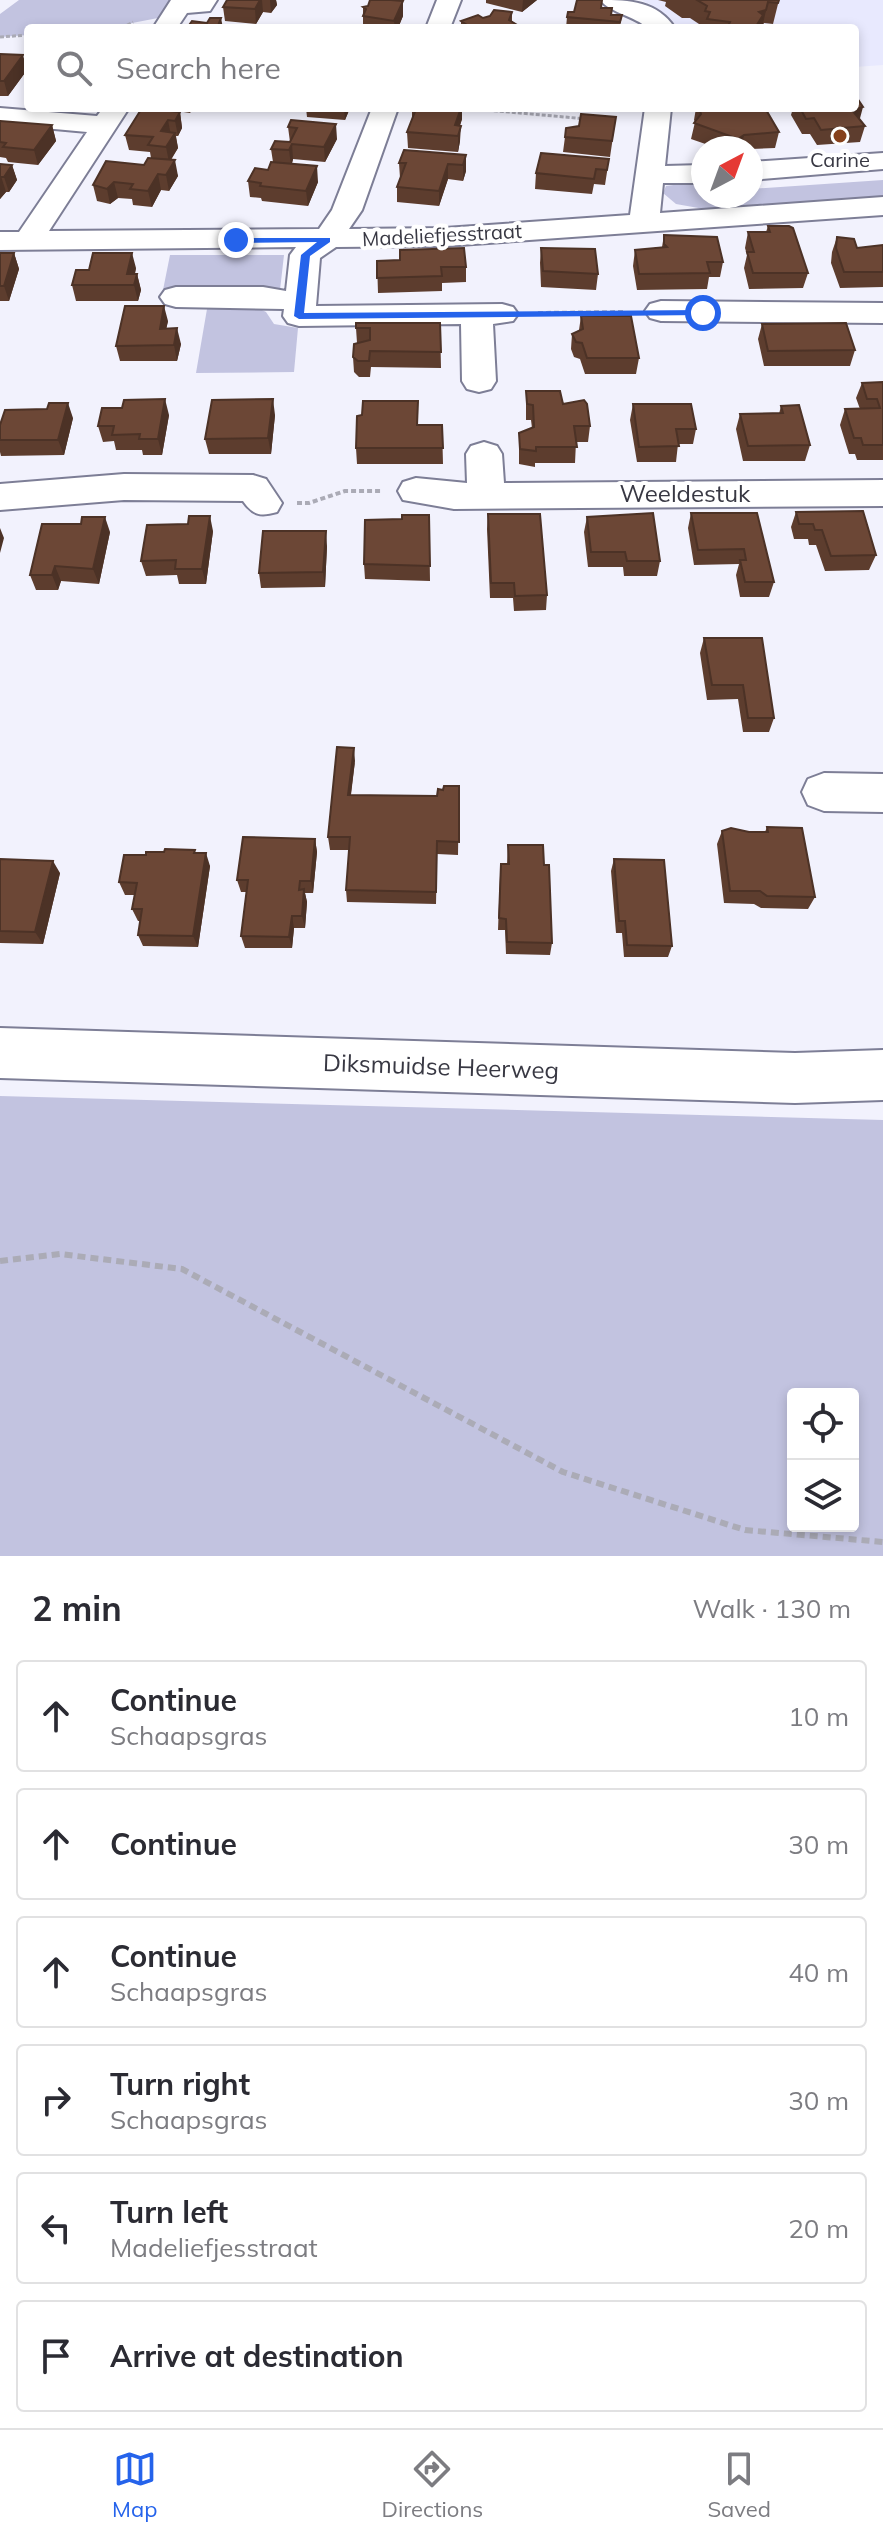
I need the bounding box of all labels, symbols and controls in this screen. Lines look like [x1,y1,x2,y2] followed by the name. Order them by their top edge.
[24,24,859,112] search box
[52,46,96,90] icon: search
[116,49,281,87] text: Search here
[831,127,849,145] marker: Carine
[691,136,763,208] north arrow
[810,147,870,172] place label: Carine
[362,218,522,251] street label: Madeliefjesstraat
[218,222,254,258] route end
[685,295,721,331] route start
[620,478,751,508] street label: Weeldestuk
[323,1047,560,1085] street label: Diksmuidse Heerweg
[787,1388,859,1532] map controls
[787,1388,859,1460] button: locate
[787,1460,859,1532] button: layers
[32,1587,122,1630] text: 2 min
[692,1592,851,1625] text: Walk · 130 m
[110,1681,237,1719] text: Continue
[34,1694,78,1738] icon: ahead
[788,1700,849,1733] text: 10 m
[110,1719,267,1752] text: Schaapsgras
[34,1822,78,1866] icon: ahead
[110,1825,237,1863] text: Continue
[788,1828,849,1861] text: 30 m
[110,1937,237,1975] text: Continue
[34,1950,78,1994] icon: ahead
[788,1956,849,1989] text: 40 m
[110,1975,267,2008] text: Schaapsgras
[110,2065,250,2103] text: Turn right
[34,2078,78,2122] icon: right
[788,2084,849,2117] text: 30 m
[110,2103,267,2136] text: Schaapsgras
[110,2193,228,2231] text: Turn left
[34,2206,78,2250] icon: left
[788,2212,849,2245] text: 20 m
[110,2231,318,2264] text: Madeliefjesstraat
[34,2334,78,2378] icon: arrive
[110,2337,404,2375] text: Arrive at destination
[112,2447,157,2523] tab: Map
[382,2447,483,2523] tab: Directions
[707,2447,771,2523] tab: Saved

